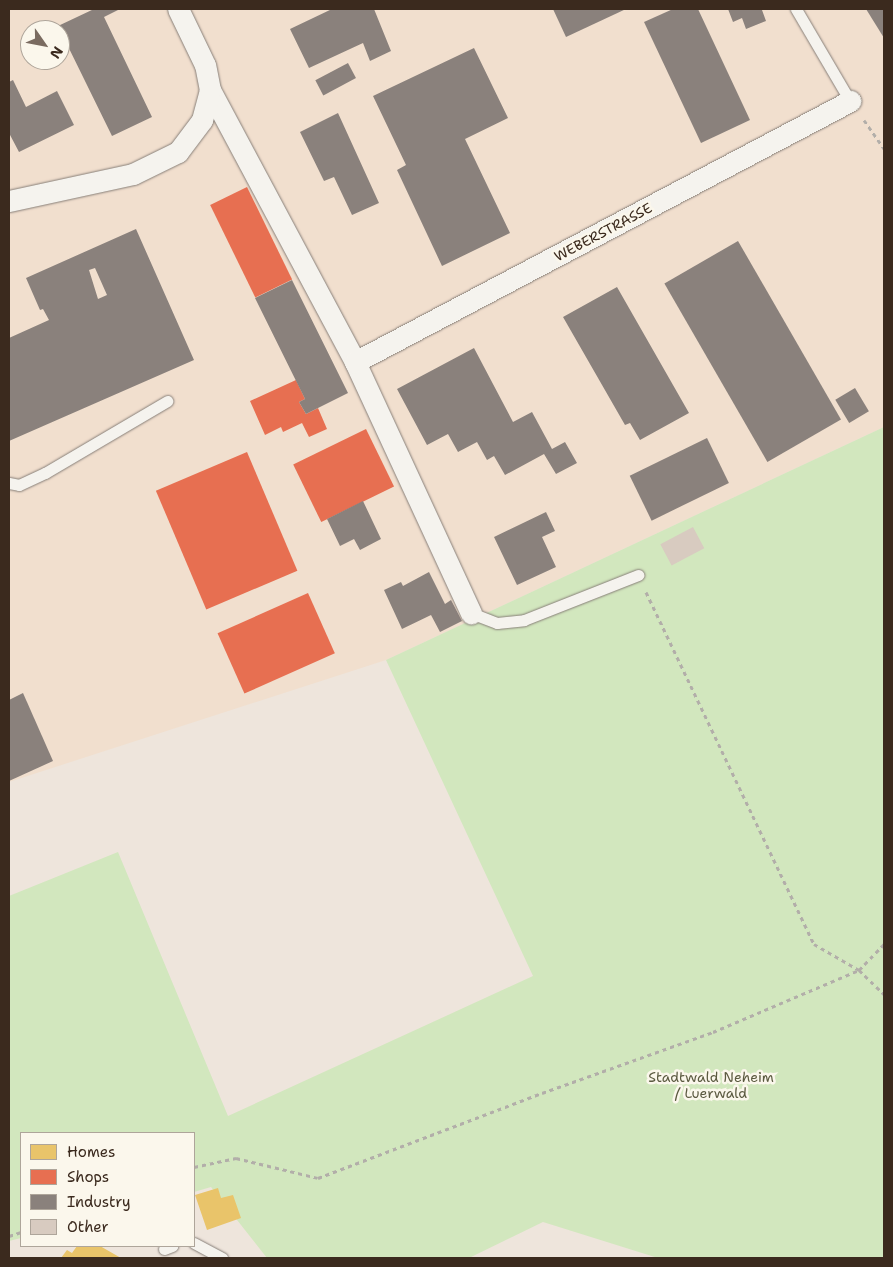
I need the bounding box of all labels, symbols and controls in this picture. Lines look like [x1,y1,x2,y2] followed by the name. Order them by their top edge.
[20,20,70,70] north arrow
[46,43,67,62] text: N
[551,199,655,265] street label: WEBERSTRASSE
[648,1069,774,1102] park label: Stadtwald Neheim / Luerwald
[20,1132,195,1247] legend
[67,1142,115,1162] text: Homes
[67,1167,109,1187] text: Shops
[67,1192,131,1212] text: Industry
[67,1217,109,1237] text: Other

